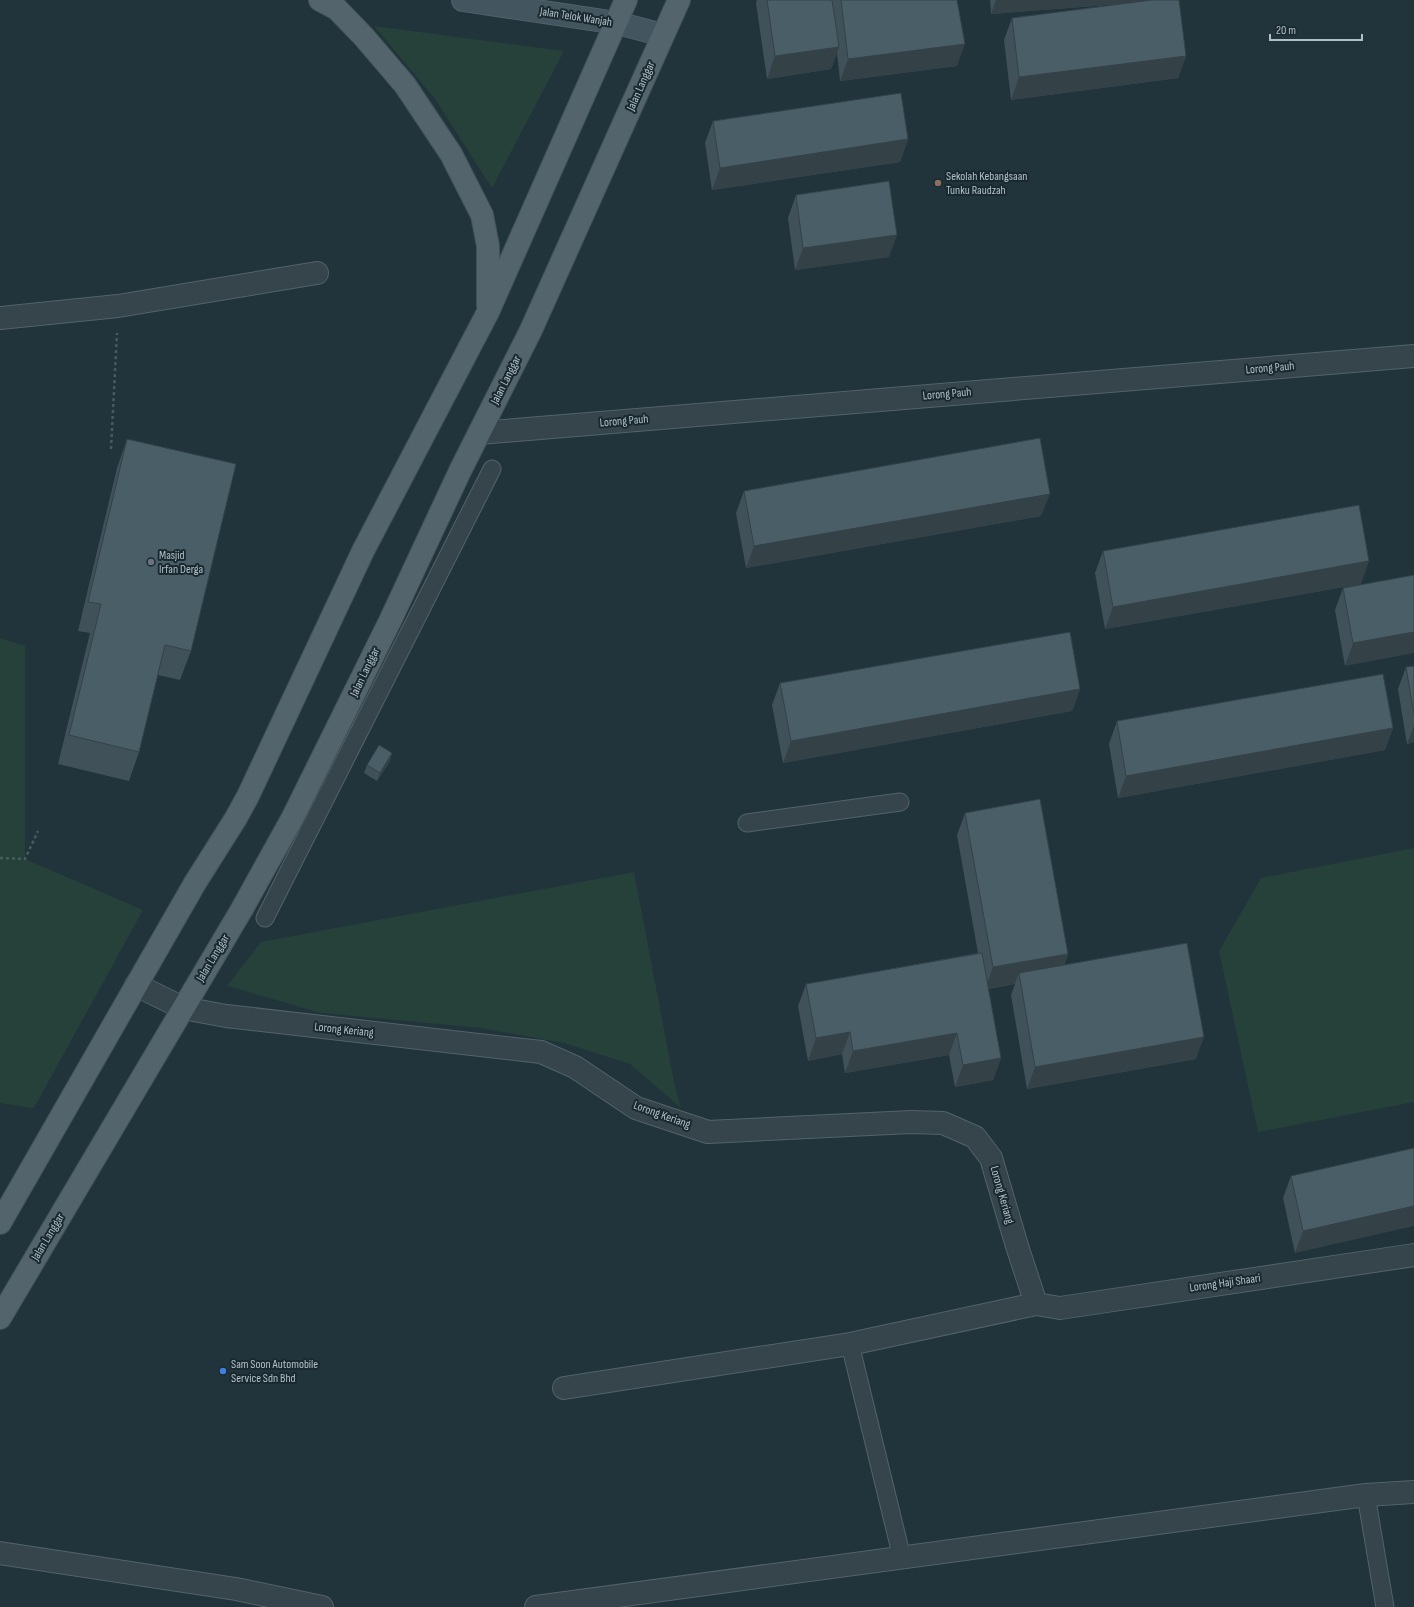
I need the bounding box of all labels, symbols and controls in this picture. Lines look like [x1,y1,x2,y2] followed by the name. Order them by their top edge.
[538,4,613,30] street label: Jalan Telok Wanjah
[1270,16,1362,42] scale bar
[1276,23,1296,38] text: 20 m
[623,58,659,114] street label: Jalan Langgar
[946,169,1027,198] place label: Sekolah Kebangsaan Tunku Raudzah
[933,178,943,188] marker: Sekolah Kebangsaan Tunku Raudzah
[487,353,525,408] street label: Jalan Langgar
[1245,358,1295,378] street label: Lorong Pauh
[922,384,972,404] street label: Lorong Pauh
[599,411,649,431] street label: Lorong Pauh
[159,548,204,577] place label: Masjid Irfan Derga
[146,557,156,567] marker: Masjid Irfan Derga
[346,645,384,700] street label: Jalan Langgar
[192,931,233,985] street label: Jalan Langgar
[314,1019,375,1041] street label: Lorong Keriang
[631,1098,693,1132] street label: Lorong Keriang
[987,1164,1017,1226] street label: Lorong Keriang
[27,1210,68,1264] street label: Jalan Langgar
[1189,1271,1261,1295] street label: Lorong Haji Shaari
[231,1357,318,1386] place label: Sam Soon Automobile Service Sdn Bhd
[218,1366,228,1376] marker: Sam Soon Automobile Service Sdn Bhd

